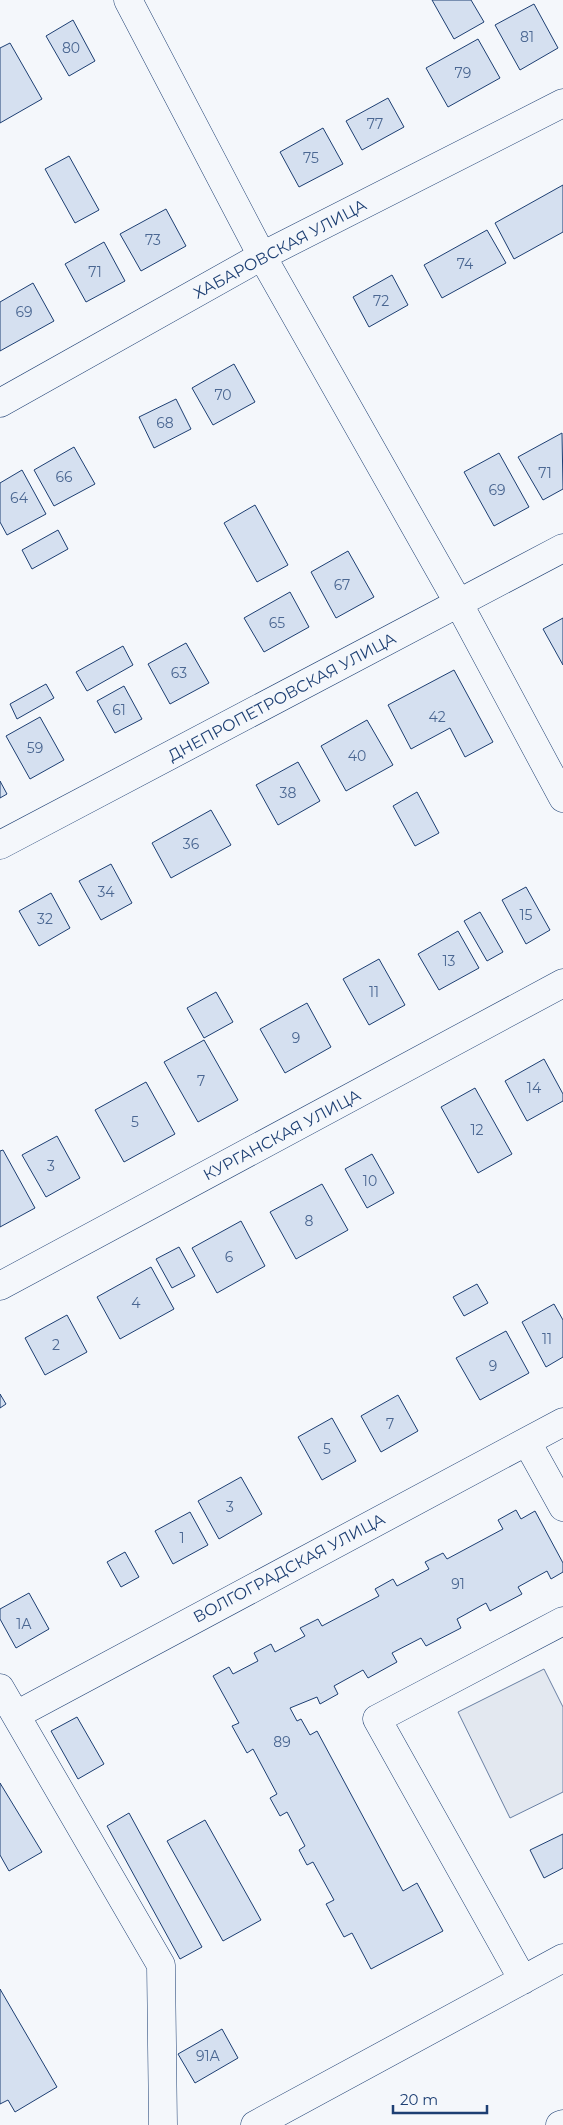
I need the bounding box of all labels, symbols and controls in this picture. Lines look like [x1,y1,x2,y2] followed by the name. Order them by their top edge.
[520,28,534,46] house number: 81
[62,39,80,57] house number: 80
[455,64,471,82] house number: 79
[367,115,383,133] house number: 77
[303,149,319,167] house number: 75
[190,195,370,303] street label: ХАБАРОВСКАЯ УЛИЦА
[145,231,161,249] house number: 73
[457,255,474,273] house number: 74
[88,263,102,281] house number: 71
[373,292,389,310] house number: 72
[15,303,33,321] house number: 69
[214,386,232,404] house number: 70
[156,414,174,432] house number: 68
[538,464,552,482] house number: 71
[55,468,73,486] house number: 66
[488,481,506,499] house number: 69
[10,489,29,507] house number: 64
[334,576,350,594] house number: 67
[269,614,285,632] house number: 65
[165,629,399,765] street label: ДНЕПРОПЕТРОВСКАЯ УЛИЦА
[171,664,187,682] house number: 63
[112,701,126,719] house number: 61
[428,708,446,726] house number: 42
[27,739,43,757] house number: 59
[348,747,366,765] house number: 40
[280,784,296,802] house number: 38
[183,835,200,853] house number: 36
[97,883,115,901] house number: 34
[520,906,533,924] house number: 15
[37,910,53,928] house number: 32
[443,952,456,970] house number: 13
[369,983,379,1001] house number: 11
[292,1029,300,1047] house number: 9
[197,1072,205,1090] house number: 7
[527,1079,542,1097] house number: 14
[200,1085,364,1185] street label: КУРГАНСКАЯ УЛИЦА
[131,1113,139,1131] house number: 5
[470,1121,484,1139] house number: 12
[47,1157,55,1175] house number: 3
[363,1172,377,1190] house number: 10
[305,1212,314,1230] house number: 8
[225,1248,234,1266] house number: 6
[131,1294,141,1312] house number: 4
[542,1330,552,1348] house number: 11
[52,1336,60,1354] house number: 2
[489,1357,497,1375] house number: 9
[386,1415,394,1433] house number: 7
[323,1440,331,1458] house number: 5
[226,1498,234,1516] house number: 3
[190,1509,388,1627] street label: ВОЛГОГРАДСКАЯ УЛИЦА
[179,1529,185,1547] house number: 1
[451,1575,465,1593] house number: 91
[16,1615,32,1633] house number: 1А
[273,1733,291,1751] house number: 89
[196,2047,221,2065] house number: 91А
[393,2082,487,2114] scale bar
[400,2090,438,2109] text: 20 m

